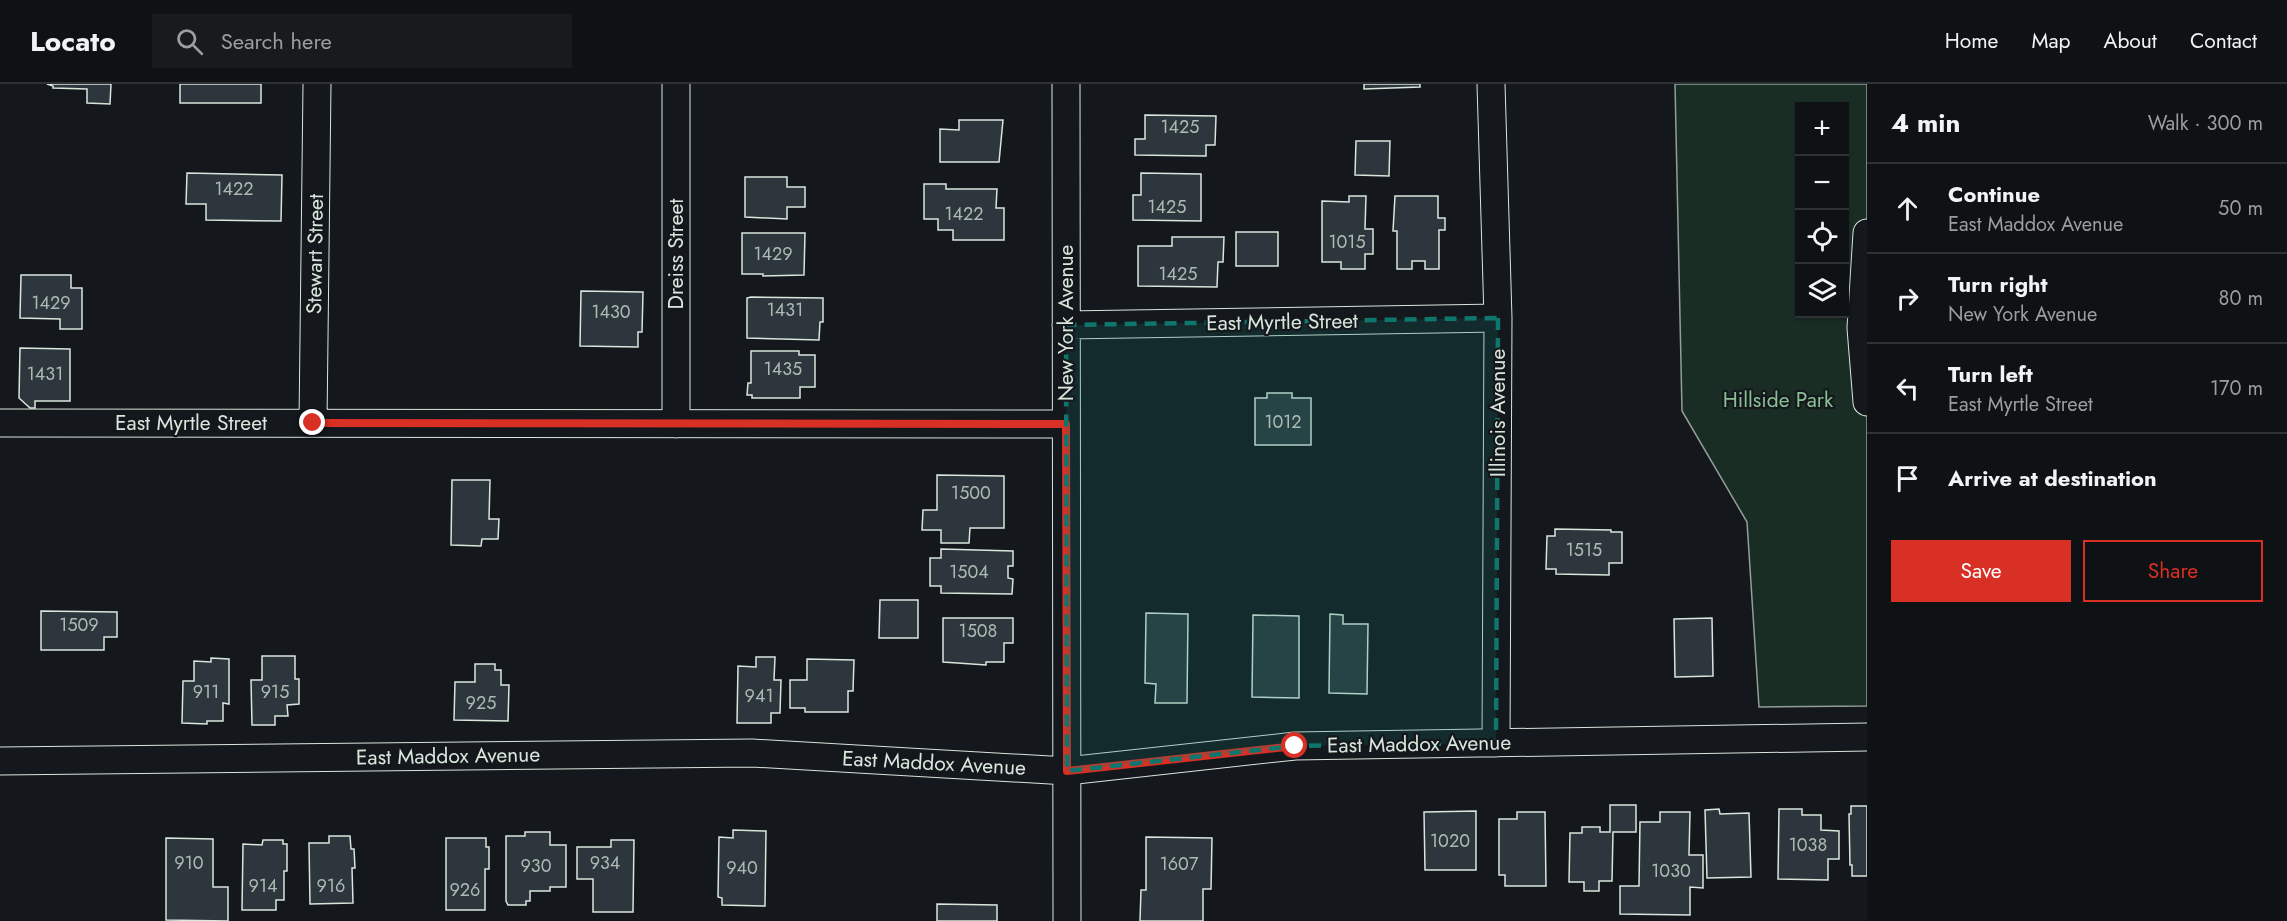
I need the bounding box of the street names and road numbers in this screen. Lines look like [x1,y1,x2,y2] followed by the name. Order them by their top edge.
[299,194,331,314] street label: Stewart Street
[661,199,691,309] street label: Dreiss Street
[1051,244,1081,401] street label: New York Avenue
[1206,306,1358,338] street label: East Myrtle Street
[1483,349,1513,477] street label: Illinois Avenue
[115,408,267,438] street label: East Myrtle Street
[1327,727,1512,761] street label: East Maddox Avenue
[356,739,541,773] street label: East Maddox Avenue
[841,743,1027,783] street label: East Maddox Avenue

